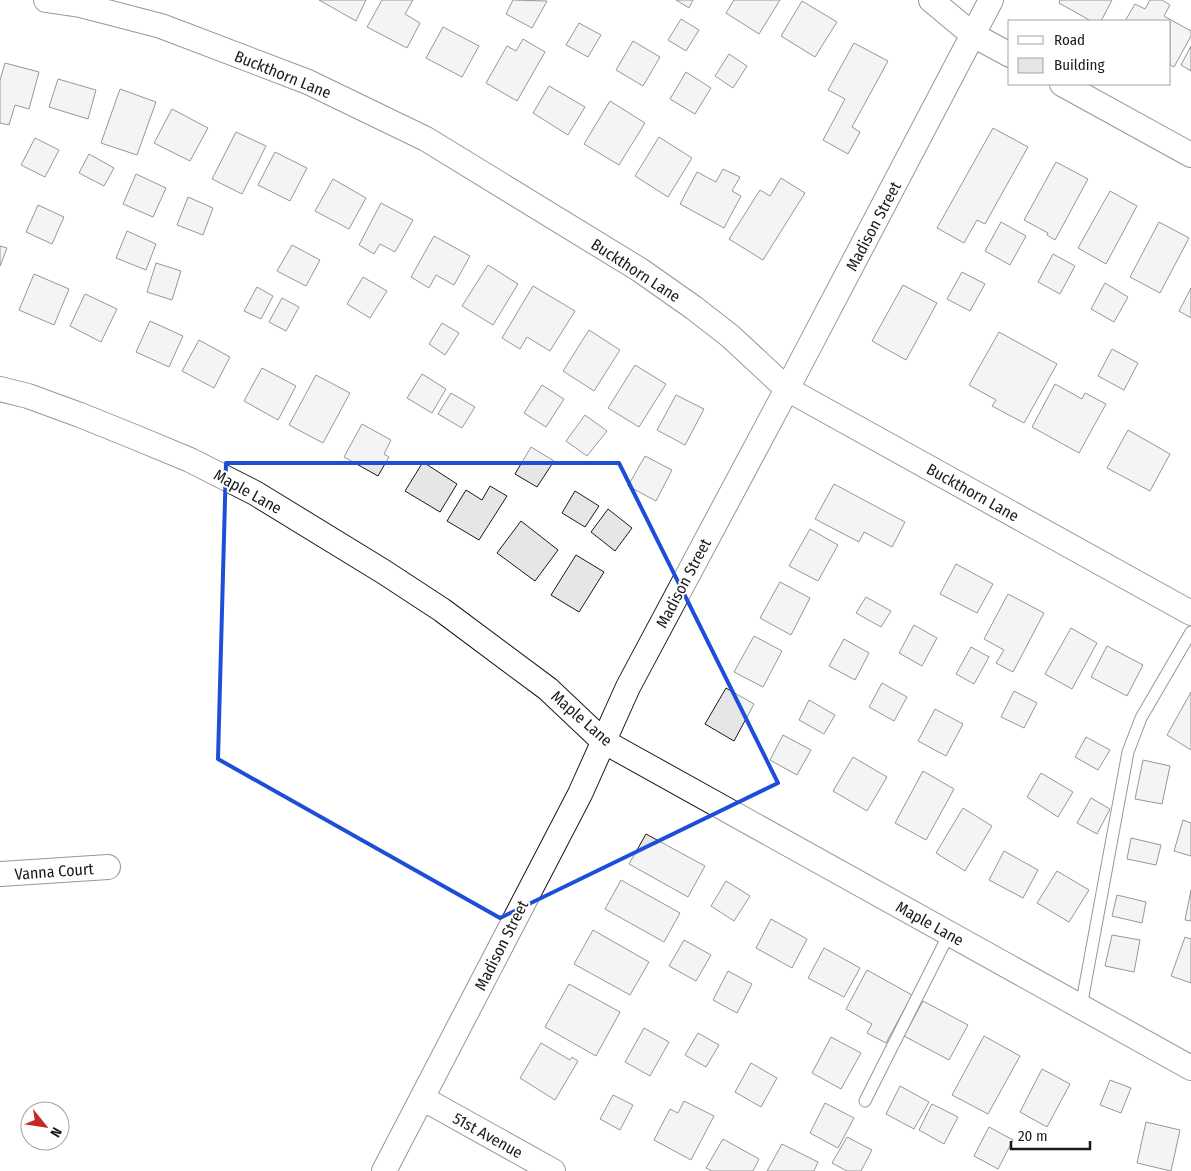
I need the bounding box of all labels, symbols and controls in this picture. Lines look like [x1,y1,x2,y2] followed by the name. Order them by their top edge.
[1008,20,1171,85] legend
[1054,31,1085,49] text: Road
[232,46,334,102] street label: Buckthorn Lane
[1054,56,1105,74] text: Building
[842,178,905,274] street label: Madison Street
[588,235,684,306] street label: Buckthorn Lane
[923,459,1022,526] street label: Buckthorn Lane
[210,465,285,518] street label: Maple Lane
[652,535,715,631] street label: Madison Street
[547,687,616,750] street label: Maple Lane
[14,859,95,884] street label: Vanna Court
[471,896,533,993] street label: Madison Street
[892,897,967,950] street label: Maple Lane
[20,1101,70,1151] north arrow
[450,1109,526,1162] street label: 51st Avenue
[1011,1118,1090,1150] scale bar
[46,1124,65,1140] text: N
[1018,1127,1048,1145] text: 20 m

